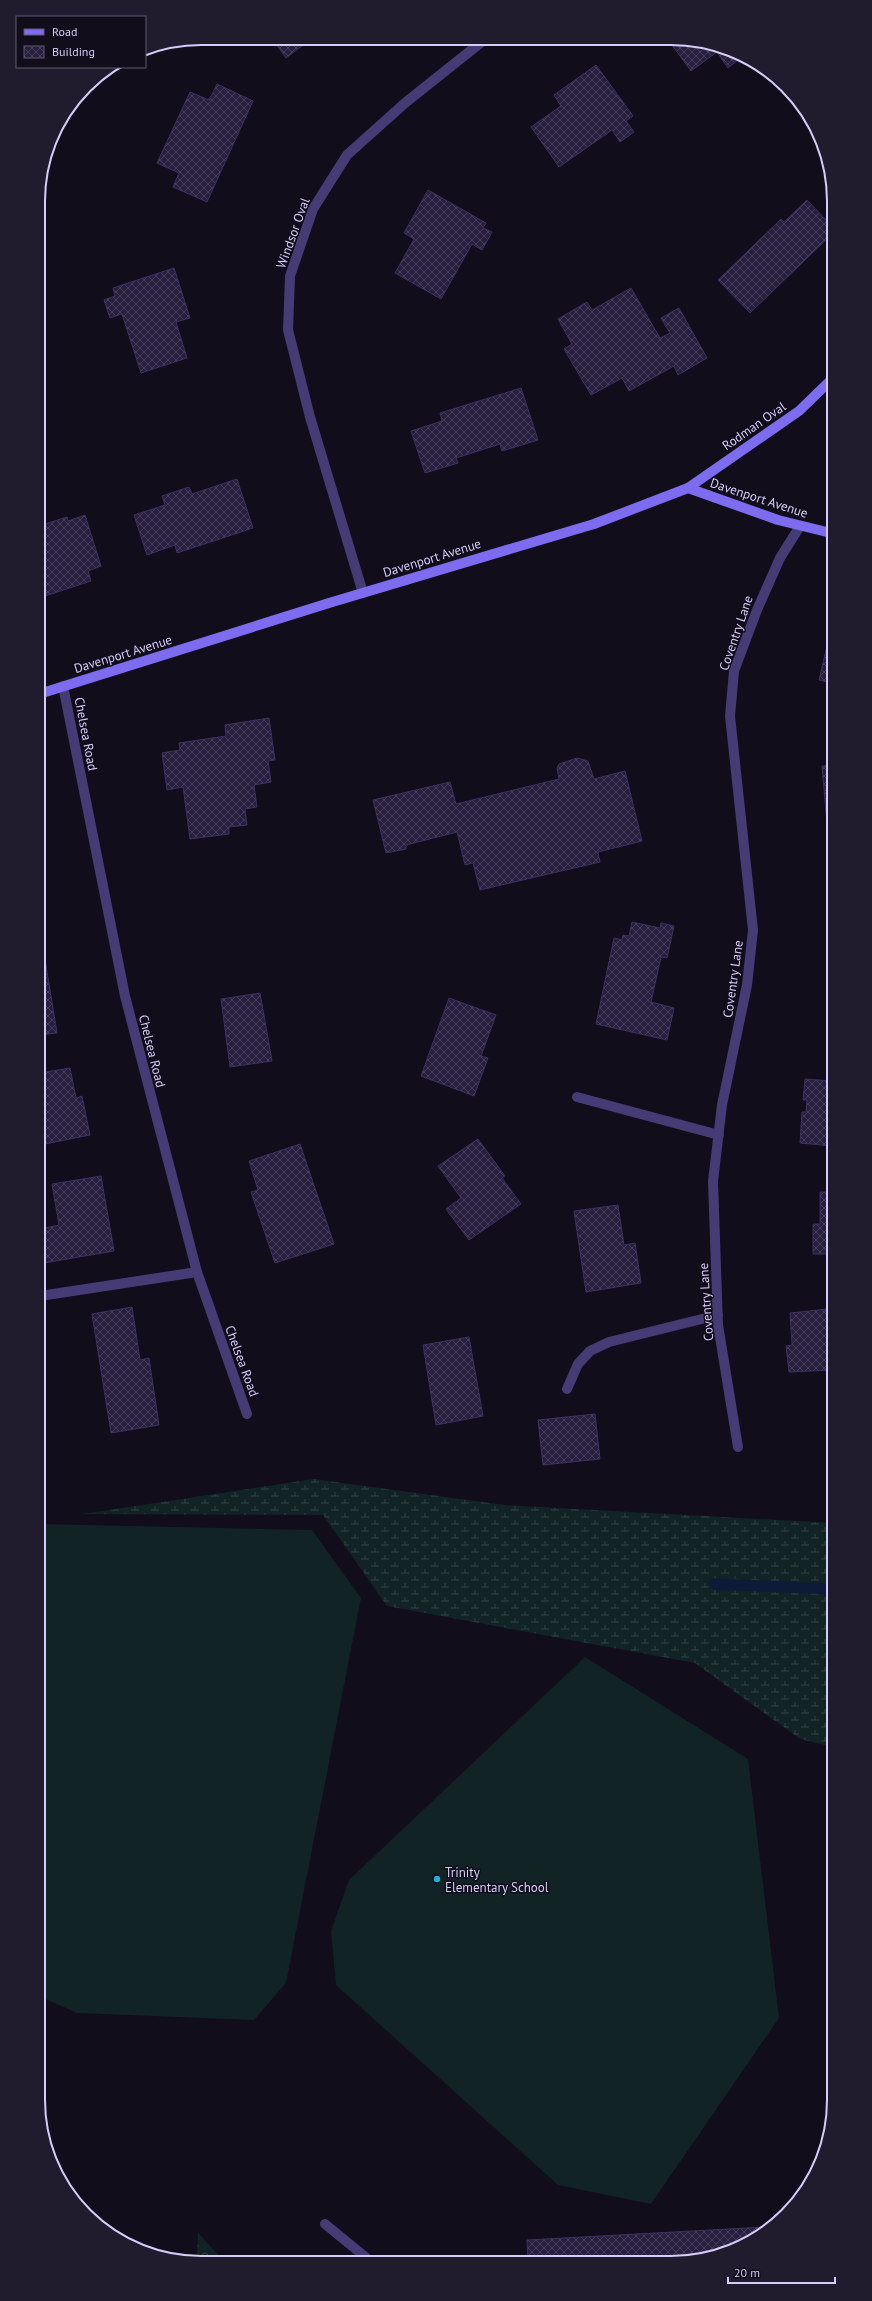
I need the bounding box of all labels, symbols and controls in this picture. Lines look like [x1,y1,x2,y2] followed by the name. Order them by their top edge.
[16,16,146,68] legend
[52,24,77,39] text: Road
[52,44,95,59] text: Building
[272,195,314,271] street label: Windsor Oval
[719,398,789,454] street label: Rodman Oval
[708,474,810,522] street label: Davenport Avenue
[381,535,483,581] street label: Davenport Avenue
[715,593,757,673] street label: Coventry Lane
[72,631,174,677] street label: Davenport Avenue
[71,696,101,772] street label: Chelsea Road
[719,939,747,1019] street label: Coventry Lane
[135,1013,169,1089] street label: Chelsea Road
[695,1262,717,1342] street label: Coventry Lane
[221,1323,263,1399] street label: Chelsea Road
[445,1864,549,1896] place label: Trinity Elementary School
[432,1874,442,1884] marker: Trinity Elementary School
[728,2259,835,2285] scale bar
[734,2265,760,2280] text: 20 m

